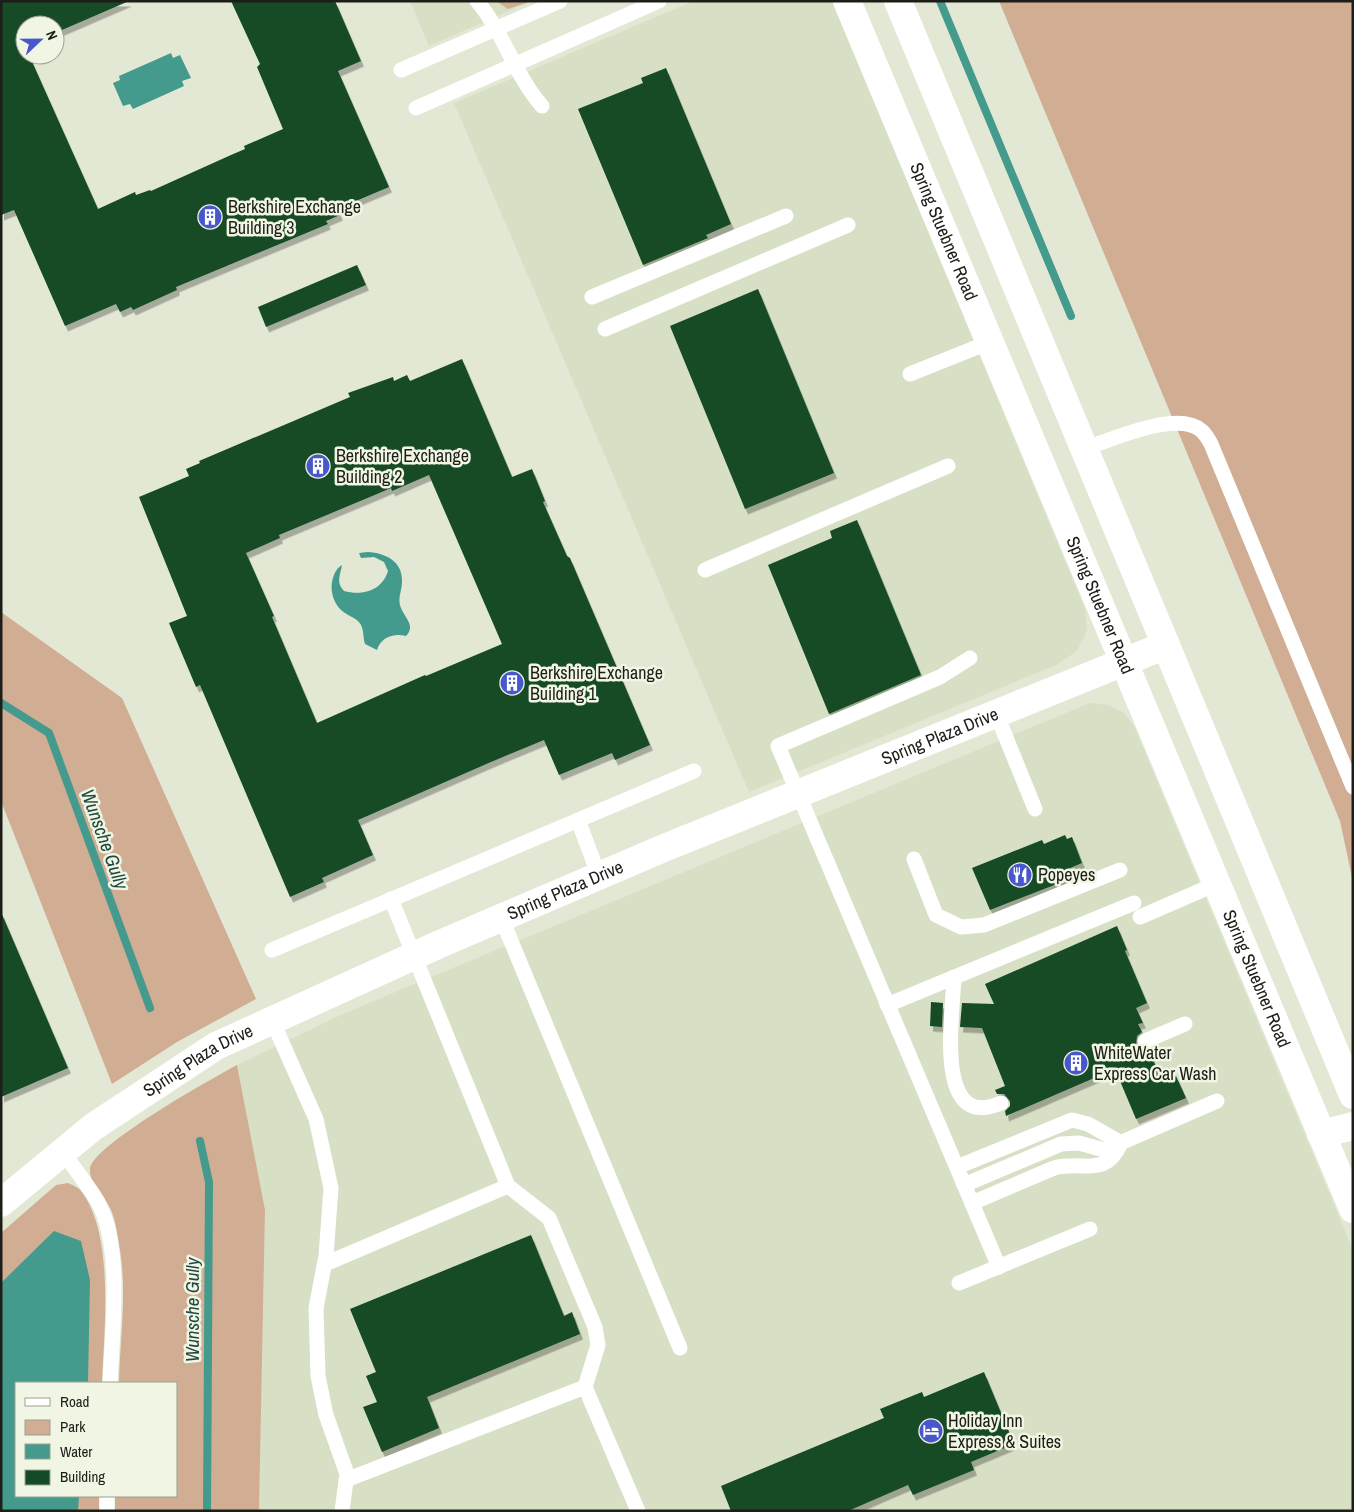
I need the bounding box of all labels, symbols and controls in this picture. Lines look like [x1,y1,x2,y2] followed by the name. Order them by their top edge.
[15,15,65,65] north arrow
[42,28,62,42] text: N
[904,159,984,304] street label: Spring Stuebner Road
[228,194,361,240] place label: Berkshire Exchange Building 3
[197,204,223,230] building icon: Berkshire Exchange Building 3
[336,443,469,489] place label: Berkshire Exchange Building 2
[305,453,331,479] building icon: Berkshire Exchange Building 2
[1061,532,1140,678] street label: Spring Stuebner Road
[530,660,663,706] place label: Berkshire Exchange Building 1
[499,670,525,696] building icon: Berkshire Exchange Building 1
[877,701,1002,771] street label: Spring Plaza Drive
[75,785,135,894] water label: Wunsche Gully
[503,854,627,926] street label: Spring Plaza Drive
[1007,862,1033,888] restaurant icon: Popeyes
[1038,862,1095,887] place label: Popeyes
[1217,906,1297,1051] street label: Spring Stuebner Road
[138,1018,257,1103] street label: Spring Plaza Drive
[1094,1040,1217,1086] place label: WhiteWater Express Car Wash
[1063,1050,1089,1076] building icon: WhiteWater Express Car Wash
[179,1257,205,1362] water label: Wunsche Gully
[15,1382,178,1497] legend
[60,1391,89,1412] text: Road
[948,1408,1061,1454] place label: Holiday Inn Express & Suites
[60,1416,86,1437] text: Park
[918,1418,944,1444] hotel icon: Holiday Inn Express & Suites
[60,1441,92,1462] text: Water
[60,1466,105,1487] text: Building

